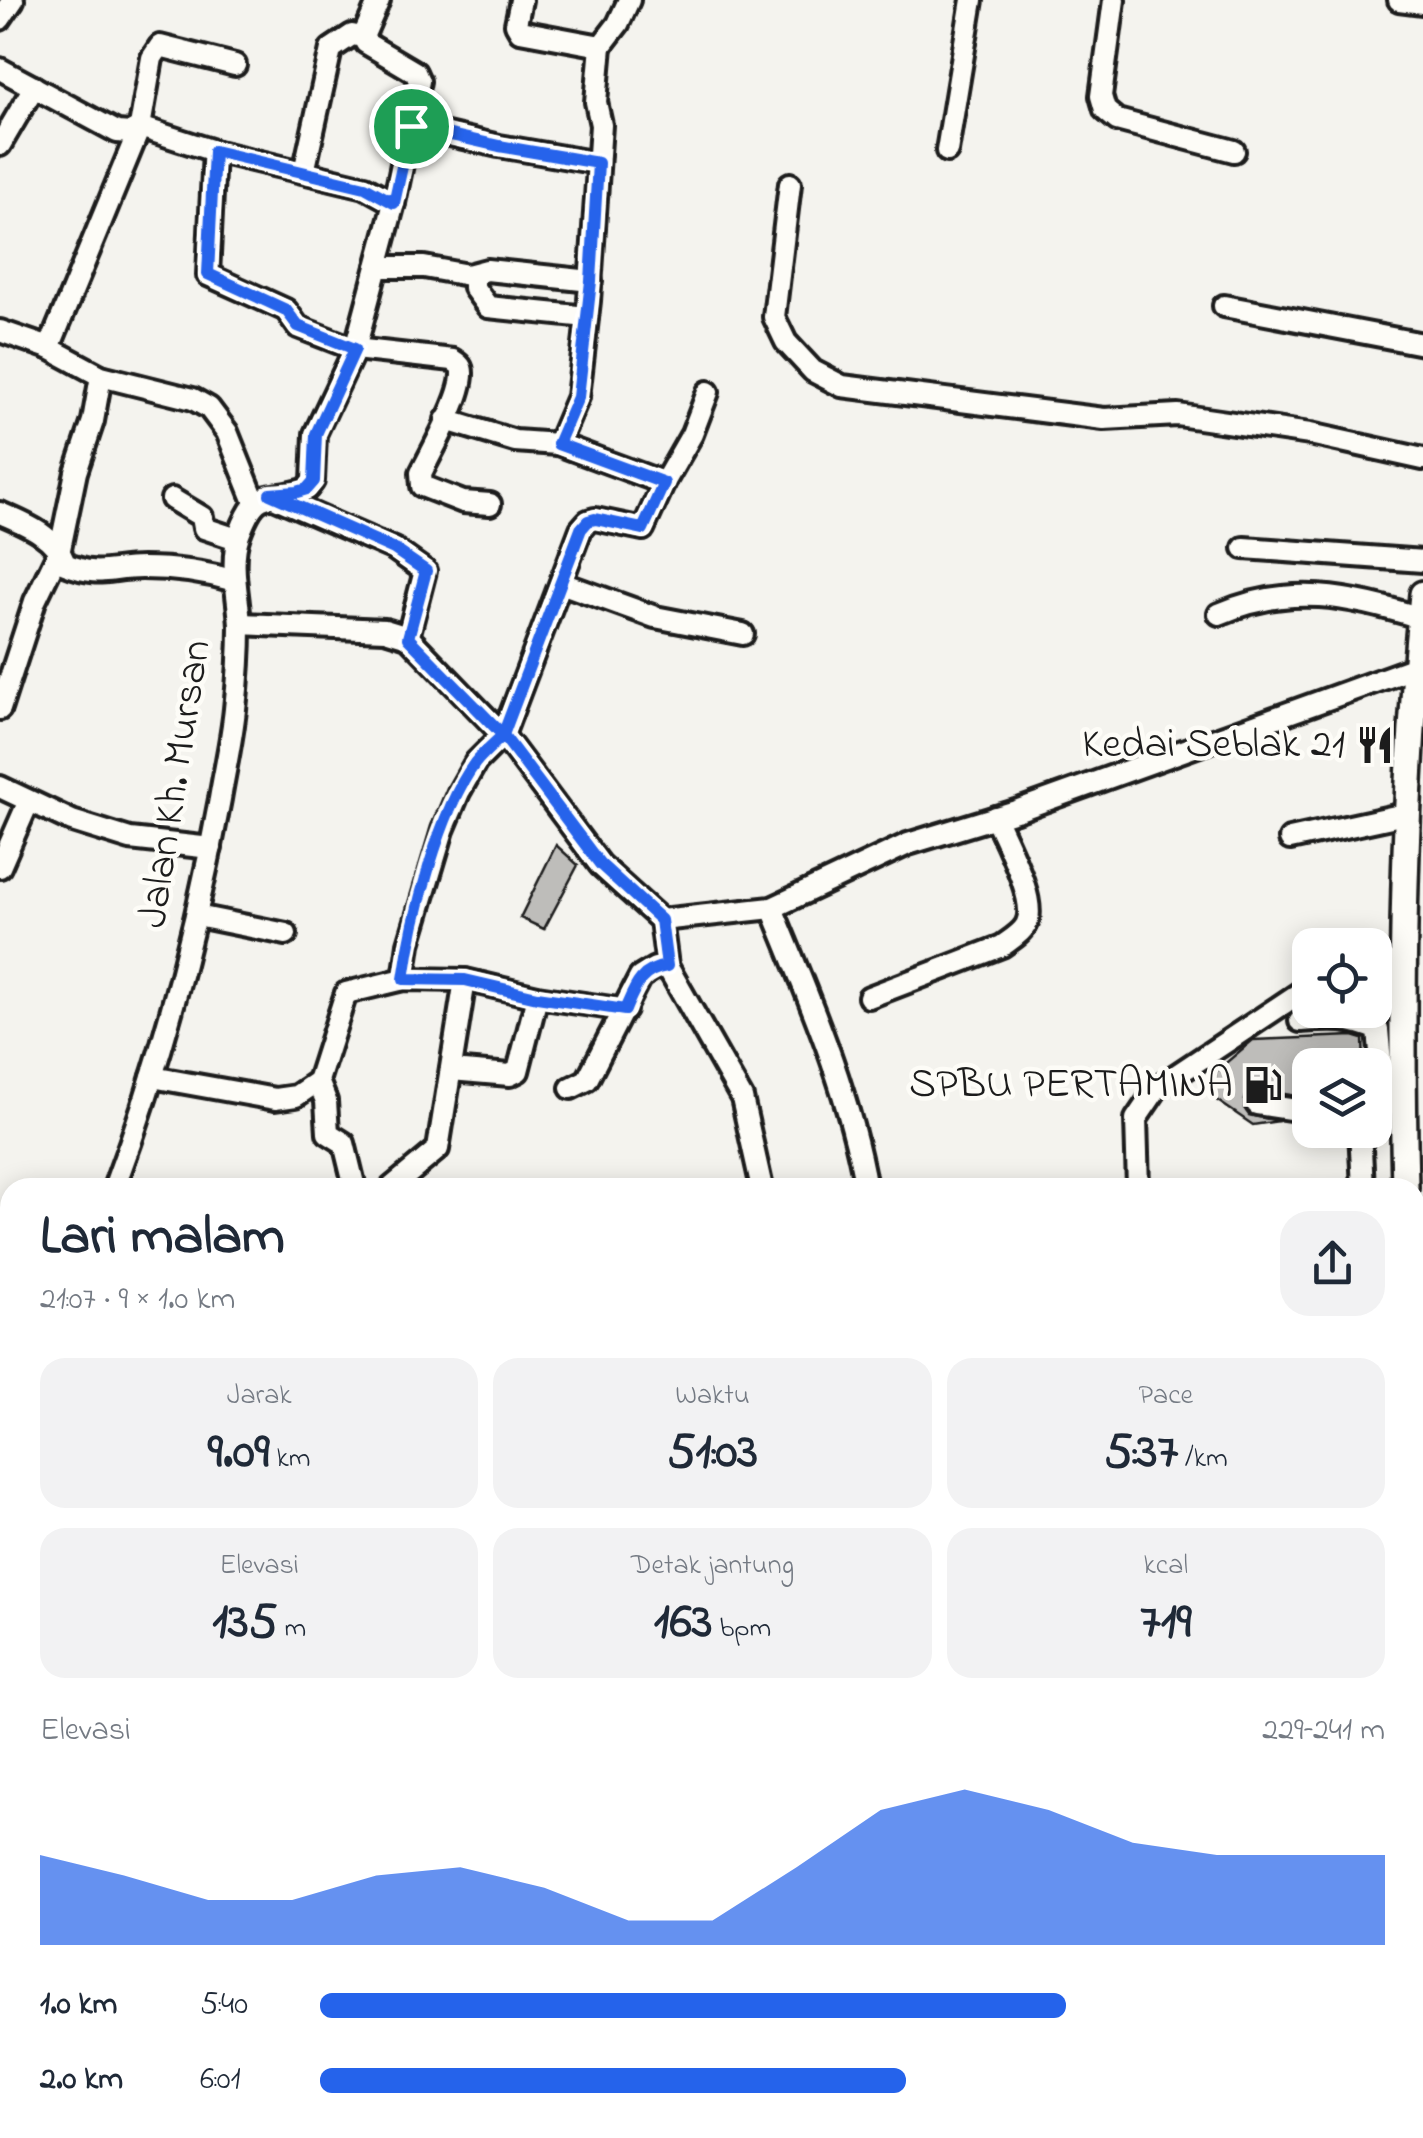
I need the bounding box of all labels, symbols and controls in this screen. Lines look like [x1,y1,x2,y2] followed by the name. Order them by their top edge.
[369,84,454,169] pin
[384,99,439,154] icon: arrive
[123,636,229,932] street label: Jalan Kh. Mursan
[1082,715,1345,776] place label: Kedai Seblak 21
[1354,724,1396,766] restaurant icon: Kedai Seblak 21
[1292,928,1392,1148] map controls
[1292,928,1392,1028] button: locate
[1292,1048,1392,1148] button: layers
[909,1055,1233,1116] place label: SPBU PERTAMINA
[1242,1064,1284,1106] fuel station icon: SPBU PERTAMINA
[40,1199,285,1279] text: Lari malam
[1280,1211,1385,1316] button: share
[40,1277,235,1324] text: 21:07 · 9 × 1.0 km
[227,1376,292,1417] text: Jarak
[675,1376,750,1417] text: Waktu
[1139,1376,1193,1417] text: Pace
[208,1417,270,1490] text: 9.09
[667,1417,758,1490] text: 51:03
[1104,1417,1178,1490] text: 5:37
[270,1439,311,1480] text: km
[1178,1439,1228,1480] text: /km
[219,1546,299,1587] text: Elevasi
[631,1546,794,1587] text: Detak jantung
[1144,1546,1188,1587] text: kcal
[212,1587,277,1660] text: 135
[654,1587,712,1660] text: 163
[1140,1587,1192,1660] text: 719
[277,1609,306,1650] text: m
[712,1609,771,1650] text: bpm
[40,1708,131,1755] text: Elevasi
[1262,1708,1385,1755] text: 229–241 m
[40,1982,117,2029] text: 1.0 km
[200,1982,248,2029] text: 5:40
[40,2057,123,2104] text: 2.0 km
[200,2057,241,2104] text: 6:01

